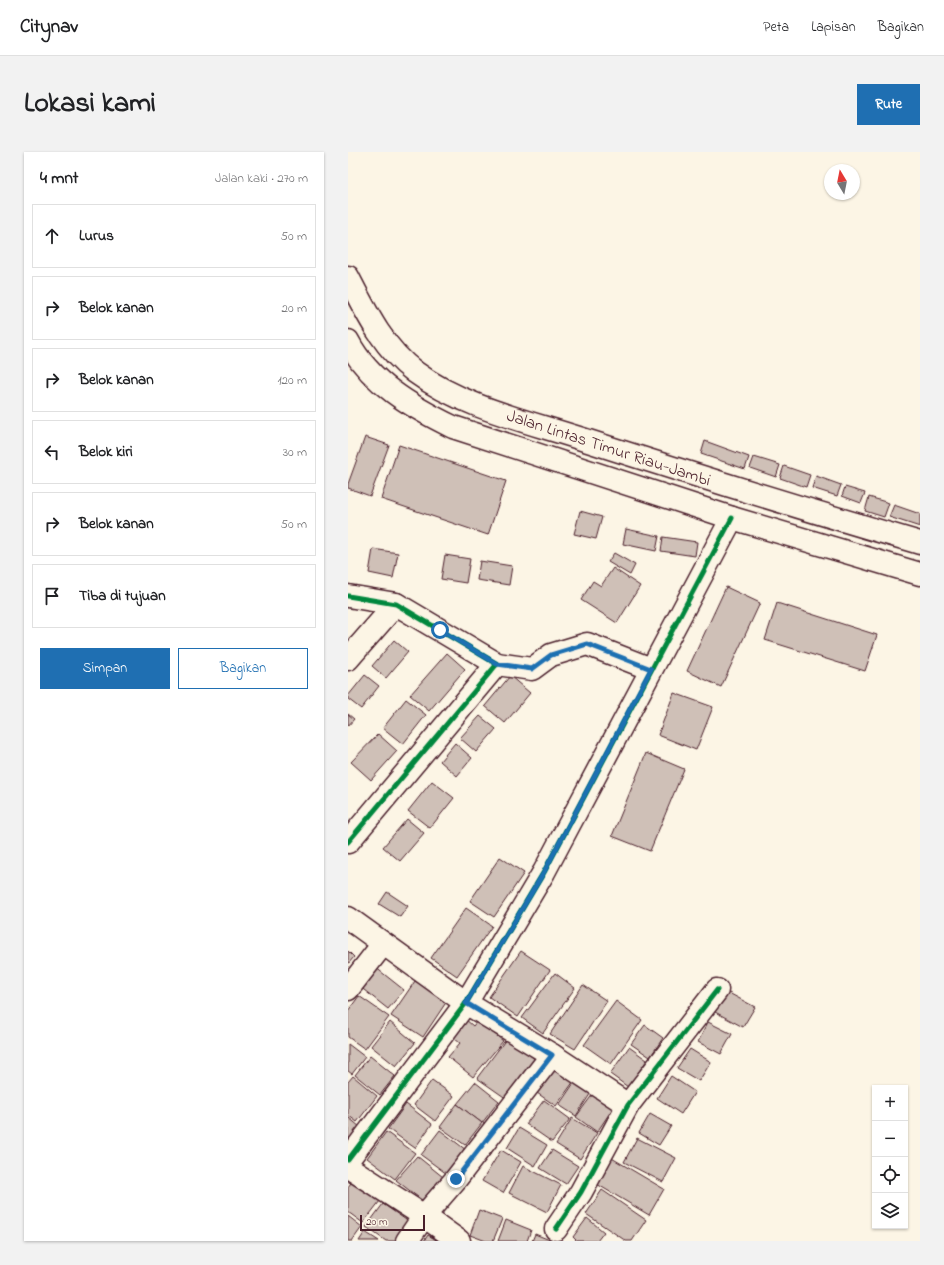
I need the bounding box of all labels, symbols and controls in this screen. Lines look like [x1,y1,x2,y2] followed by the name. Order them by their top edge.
[20,14,78,41] text: Citynav
[763,17,789,38] text: Peta
[811,17,856,38] text: Lapisan
[878,17,924,38] text: Bagikan
[24,84,156,125] text: Lokasi kami
[857,84,920,125] button: Rute
[824,164,860,200] north arrow
[40,166,79,191] text: 4 mnt
[215,169,308,188] text: Jalan kaki · 270 m
[41,225,63,247] icon: ahead
[79,225,114,247] text: Lurus
[281,227,307,246] text: 50 m
[41,297,63,319] icon: right
[79,297,154,319] text: Belok kanan
[282,299,307,318] text: 20 m
[41,369,63,391] icon: right
[79,369,154,391] text: Belok kanan
[277,371,307,390] text: 120 m
[503,404,714,493] street label: Jalan Lintas Timur Riau-Jambi
[41,441,63,463] icon: left
[79,441,133,463] text: Belok kiri
[283,443,307,462] text: 30 m
[41,513,63,535] icon: right
[79,513,154,535] text: Belok kanan
[281,515,307,534] text: 50 m
[41,585,63,607] icon: arrive
[79,585,166,607] text: Tiba di tujuan
[431,621,449,639] route start
[40,648,170,689] button: Simpan
[178,648,308,689] button: Bagikan
[872,1085,908,1229] map controls
[872,1085,908,1121] button: +
[872,1121,908,1157] button: −
[872,1157,908,1193] button: locate
[447,1170,465,1188] route end
[872,1193,908,1229] button: layers
[360,1213,425,1232] scale bar
[366,1214,388,1230] text: 20 m

